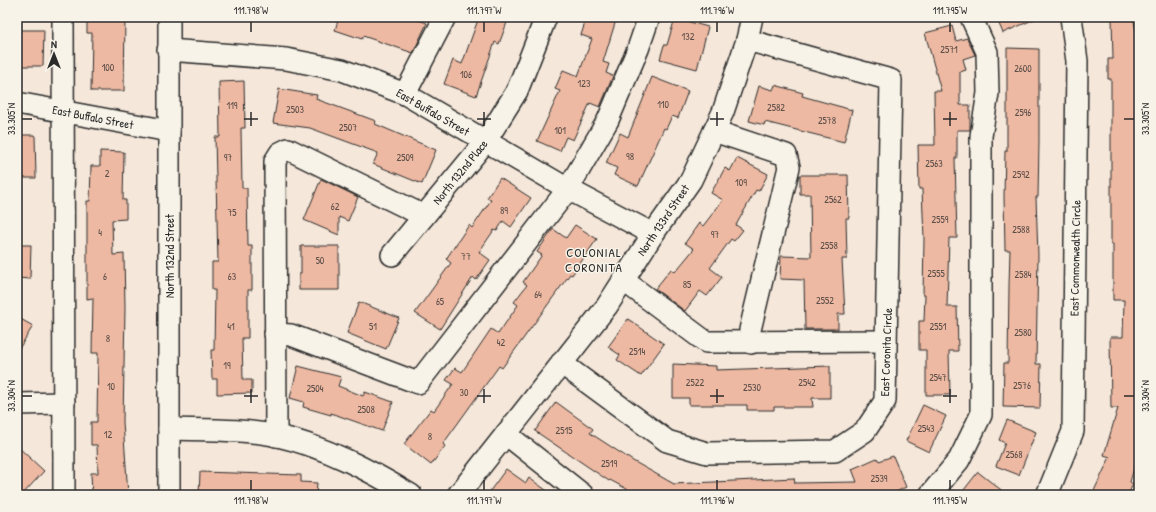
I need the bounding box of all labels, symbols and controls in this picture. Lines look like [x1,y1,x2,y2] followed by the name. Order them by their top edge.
[234,4,269,17] text: 111.798°W
[466,4,502,17] text: 111.797°W
[700,4,735,17] text: 111.796°W
[933,4,968,17] text: 111.795°W
[682,30,695,43] house number: 132
[34,34,74,74] north arrow
[51,37,57,51] text: N
[940,43,958,56] house number: 2571
[102,61,115,74] house number: 100
[1014,62,1032,75] house number: 2600
[460,68,472,81] house number: 106
[578,77,591,90] house number: 123
[393,84,474,140] street label: East Buffalo Street
[657,98,669,111] house number: 110
[227,99,238,112] house number: 119
[51,101,136,133] street label: East Buffalo Street
[767,101,785,114] house number: 2582
[5,103,18,135] text: 33.305°N
[286,103,304,116] house number: 2503
[1139,103,1152,135] text: 33.305°N
[1015,106,1031,119] house number: 2596
[818,114,836,127] house number: 2578
[339,121,357,134] house number: 2507
[554,124,566,137] house number: 101
[429,136,492,208] street label: North 132nd Place
[626,150,634,163] house number: 98
[224,151,232,164] house number: 97
[396,151,414,164] house number: 2509
[925,157,943,170] house number: 2563
[105,167,110,180] house number: 2
[1012,168,1030,181] house number: 2592
[735,176,747,189] house number: 109
[633,180,694,259] street label: North 133rd Street
[824,193,842,206] house number: 2562
[331,200,340,213] house number: 62
[1065,200,1085,316] street label: East Commonwealth Circle
[500,204,508,217] house number: 89
[227,206,237,219] house number: 75
[161,213,178,298] street label: North 132nd Street
[932,213,949,226] house number: 2559
[1012,223,1030,236] house number: 2588
[98,226,102,239] house number: 4
[711,228,719,241] house number: 97
[820,239,838,252] house number: 2558
[565,243,623,276] district label: COLONIAL CORONITA
[461,250,471,263] house number: 77
[316,254,325,267] house number: 50
[927,267,945,280] house number: 2555
[1015,268,1032,281] house number: 2584
[103,270,107,283] house number: 6
[228,270,237,283] house number: 63
[683,278,692,291] house number: 85
[534,288,542,301] house number: 64
[816,294,834,307] house number: 2552
[436,295,445,308] house number: 65
[876,307,896,397] street label: East Coronita Circle
[227,320,235,333] house number: 41
[369,320,377,333] house number: 51
[930,320,947,333] house number: 2551
[1014,326,1032,339] house number: 2580
[106,332,110,345] house number: 8
[497,336,506,349] house number: 42
[629,345,645,358] house number: 2514
[223,359,231,372] house number: 19
[929,371,947,384] house number: 2547
[686,376,704,389] house number: 2522
[798,376,816,389] house number: 2542
[1013,379,1031,392] house number: 2576
[5,380,18,412] text: 33.304°N
[107,380,116,393] house number: 10
[1139,380,1152,412] text: 33.304°N
[743,381,761,394] house number: 2530
[306,382,324,395] house number: 2504
[460,386,469,399] house number: 30
[357,403,375,416] house number: 2508
[917,422,935,435] house number: 2543
[556,424,573,437] house number: 2515
[104,428,112,441] house number: 12
[428,430,432,443] house number: 8
[1005,448,1023,461] house number: 2568
[601,457,617,470] house number: 2519
[870,472,888,485] house number: 2539
[234,494,269,507] text: 111.798°W
[466,494,502,507] text: 111.797°W
[700,494,735,507] text: 111.796°W
[933,494,968,507] text: 111.795°W

